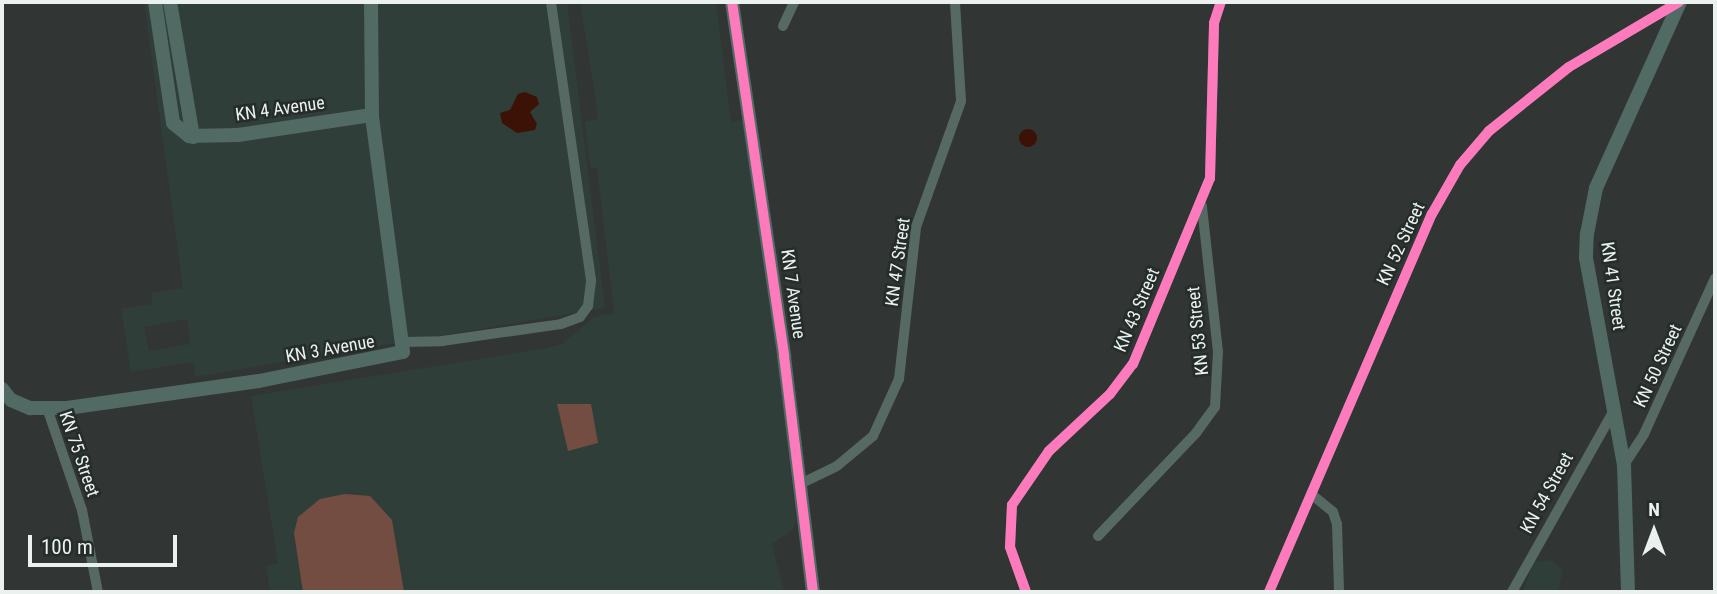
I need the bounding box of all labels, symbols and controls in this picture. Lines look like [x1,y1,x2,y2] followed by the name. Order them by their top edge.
[234,92,326,126] street label: KN 4 Avenue
[1372,199,1430,289] street label: KN 52 Street
[881,216,915,308] street label: KN 47 Street
[1596,240,1630,332] street label: KN 41 Street
[776,248,810,340] street label: KN 7 Avenue
[1110,265,1164,355] street label: KN 43 Street
[1183,286,1213,376] street label: KN 53 Street
[1629,321,1687,411] street label: KN 50 Street
[284,331,376,367] street label: KN 3 Avenue
[54,408,104,500] street label: KN 75 Street
[1516,449,1578,537] street label: KN 54 Street
[1619,496,1689,566] north arrow
[1648,498,1660,521] text: N
[32,520,180,564] scale bar
[41,535,93,559] text: 100 m

